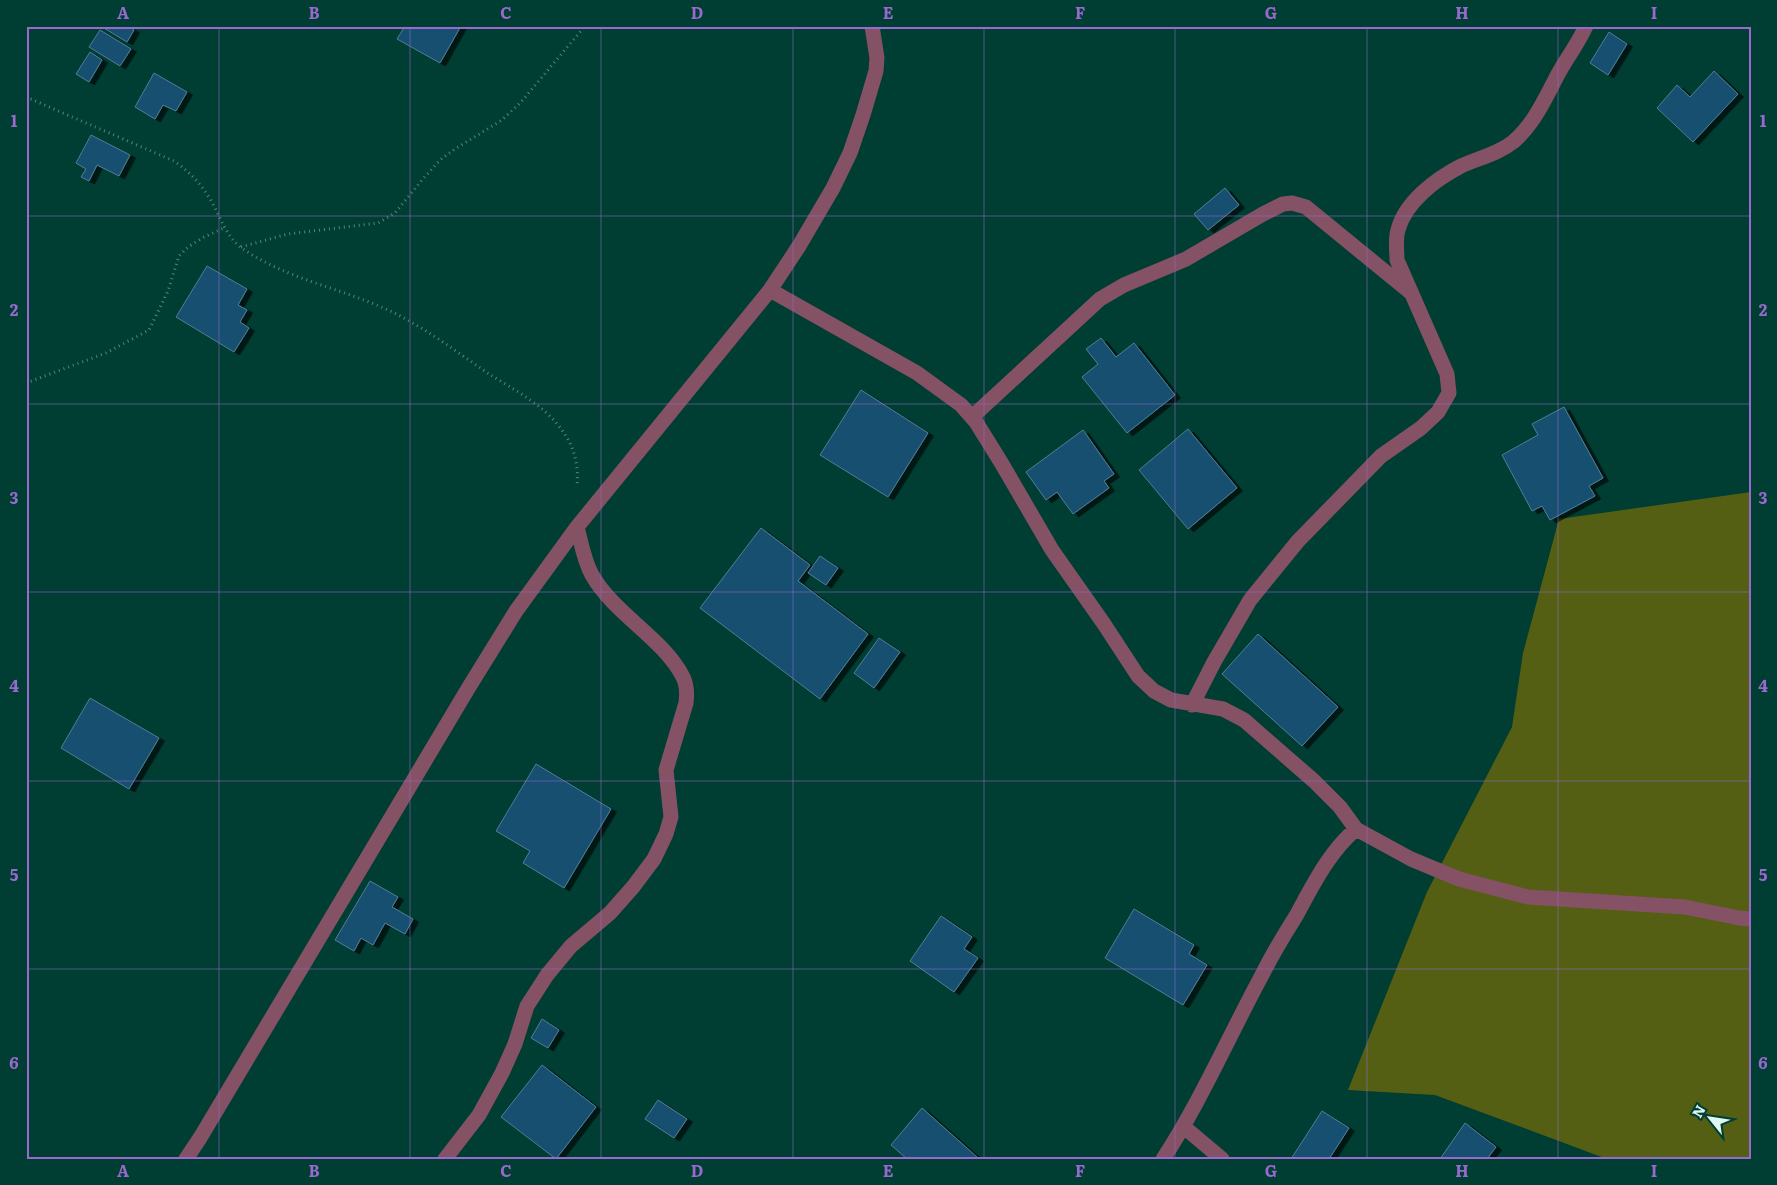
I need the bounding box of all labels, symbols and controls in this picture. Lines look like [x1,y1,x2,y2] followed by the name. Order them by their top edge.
[117,0,129,24] text: A
[308,0,320,24] text: B
[500,0,512,24] text: C
[691,0,703,24] text: D
[883,0,894,24] text: E
[1075,0,1085,24] text: F
[1265,0,1277,24] text: G
[1455,0,1469,24] text: H
[1651,0,1657,24] text: I
[11,108,18,132] text: 1
[1760,108,1767,132] text: 1
[10,297,19,321] text: 2
[1759,297,1768,321] text: 2
[10,485,19,509] text: 3
[1759,485,1768,509] text: 3
[9,673,19,697] text: 4
[1758,673,1768,697] text: 4
[10,862,19,886] text: 5
[1759,862,1768,886] text: 5
[9,1050,19,1074] text: 6
[1758,1050,1768,1074] text: 6
[1684,1092,1734,1142] north arrow
[1686,1101,1710,1121] text: N
[117,1158,129,1182] text: A
[308,1158,320,1182] text: B
[500,1158,512,1182] text: C
[691,1158,703,1182] text: D
[883,1158,894,1182] text: E
[1075,1158,1085,1182] text: F
[1265,1158,1277,1182] text: G
[1455,1158,1469,1182] text: H
[1651,1158,1657,1182] text: I

